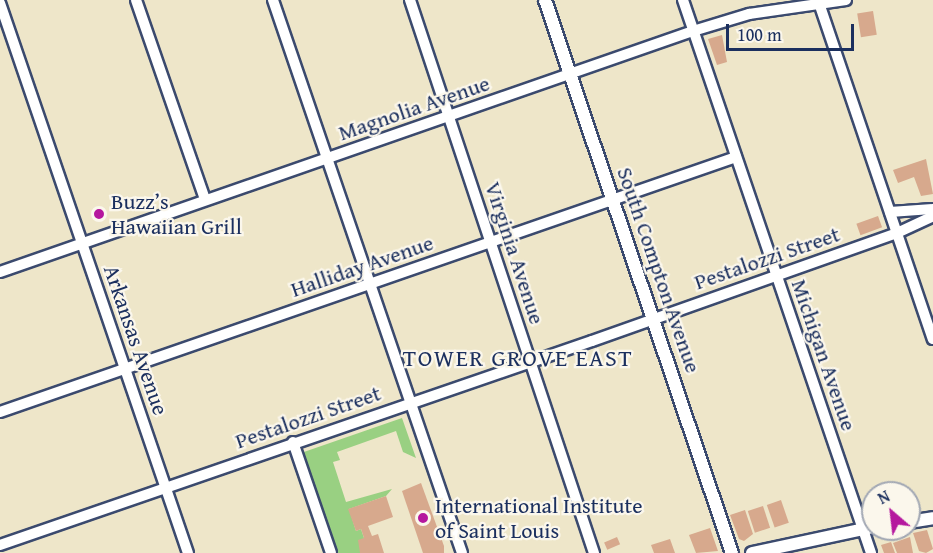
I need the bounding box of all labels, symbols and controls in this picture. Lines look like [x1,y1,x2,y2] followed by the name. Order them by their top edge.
[729,12,856,50] scale bar
[737,21,782,48] text: 100 m
[335,70,493,146] street label: Magnolia Avenue
[611,164,707,376] street label: South Compton Avenue
[480,178,550,328] street label: Virginia Avenue
[111,188,242,240] place label: Buzz’s Hawaiian Grill
[92,207,106,221] marker: Buzz’s Hawaiian Grill
[691,221,843,295] street label: Pestalozzi Street
[287,229,437,303] street label: Halliday Avenue
[98,262,174,418] street label: Arkansas Avenue
[786,276,862,434] street label: Michigan Avenue
[403,344,633,372] district label: TOWER GROVE EAST
[232,380,384,454] street label: Pestalozzi Street
[861,481,921,541] north arrow
[873,484,894,510] text: N
[435,492,643,544] place label: International Institute of Saint Louis
[416,511,430,525] marker: International Institute of Saint Louis

